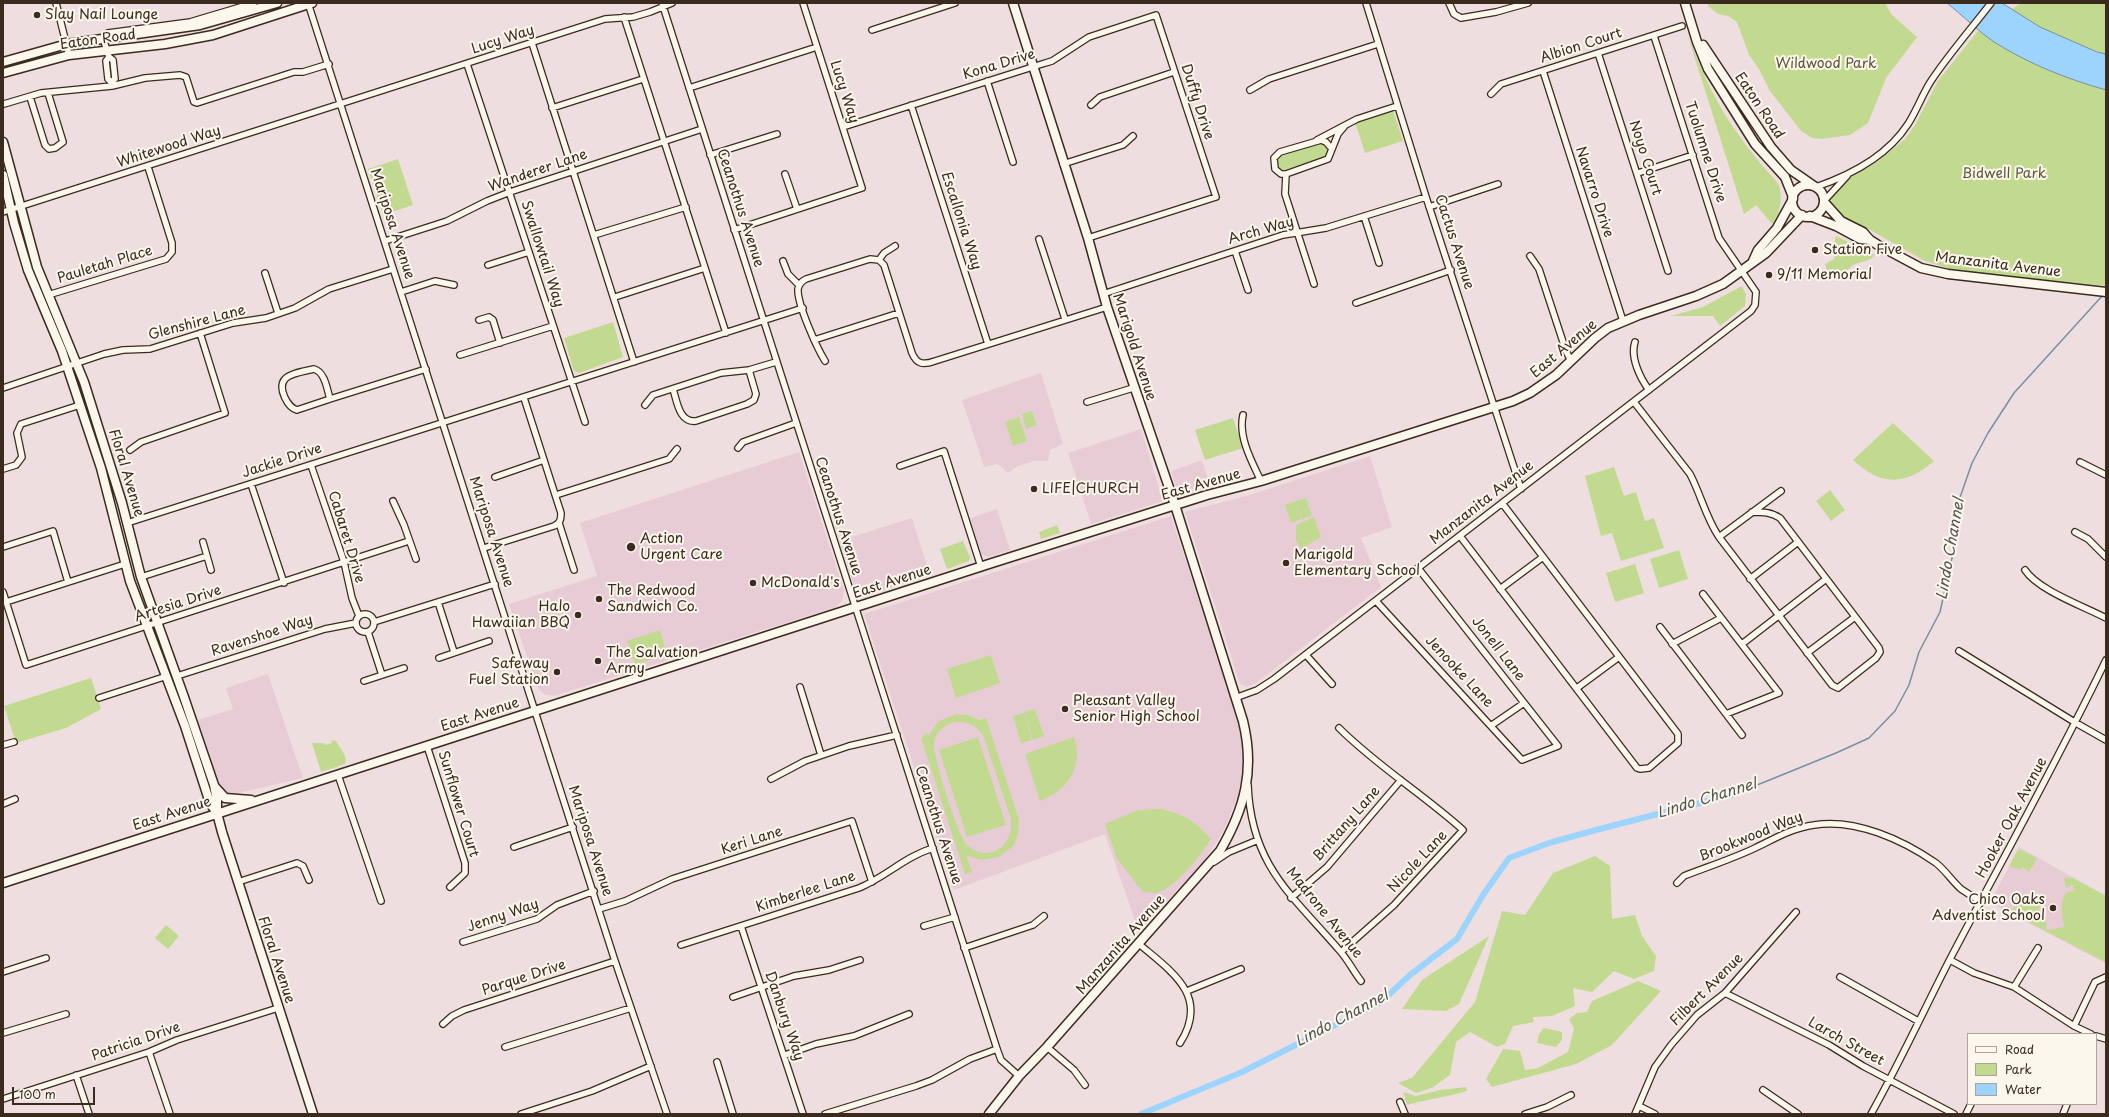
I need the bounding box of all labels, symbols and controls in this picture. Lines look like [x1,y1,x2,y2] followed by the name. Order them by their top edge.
[45,7,158,23] place label: Slay Nail Lounge
[32,10,42,20] marker: Slay Nail Lounge
[469,22,537,58] street label: Lucy Way
[1538,25,1624,67] street label: Albion Court
[59,26,137,54] street label: Eaton Road
[961,46,1037,84] street label: Kona Drive
[1775,56,1877,72] park label: Wildwood Park
[826,58,862,126] street label: Lucy Way
[1177,62,1217,142] street label: Duffy Drive
[1731,70,1787,142] street label: Eaton Road
[1681,99,1729,205] street label: Tuolumne Drive
[1625,118,1665,198] street label: Noyo Court
[115,122,223,172] street label: Whitewood Way
[1571,144,1617,240] street label: Navarro Drive
[486,146,590,196] street label: Wanderer Lane
[713,147,767,269] street label: Ceanothus Avenue
[1962,166,2046,182] park label: Bidwell Park
[366,167,418,281] street label: Mariposa Avenue
[937,170,985,272] street label: Escallonia Way
[1431,192,1477,292] street label: Cactus Avenue
[517,199,567,309] street label: Swallowtail Way
[1226,214,1296,248] street label: Arch Way
[1823,242,1902,258] place label: Station Five
[55,243,155,287] street label: Pauletah Place
[1810,245,1820,255] marker: Station Five
[1934,249,2062,281] street label: Manzanita Avenue
[1777,267,1872,283] place label: 9/11 Memorial
[1764,270,1774,280] marker: 9/11 Memorial
[1109,291,1159,403] street label: Marigold Avenue
[147,302,247,344] street label: Glenshire Lane
[1527,316,1601,382] street label: East Avenue
[105,427,147,519] street label: Floral Avenue
[240,440,324,482] street label: Jackie Drive
[811,455,865,577] street label: Ceanothus Avenue
[1427,457,1537,549] street label: Manzanita Avenue
[1159,466,1243,504] street label: East Avenue
[465,475,517,589] street label: Mariposa Avenue
[1042,481,1139,497] place label: LIFE|CHURCH
[1029,484,1039,494] marker: LIFE|CHURCH
[324,489,368,585] street label: Cabaret Drive
[1933,497,1969,601] water label: Lindo Channel
[640,531,723,564] place label: Action Urgent Care
[625,541,637,553] marker: Action Urgent Care
[1294,547,1420,580] place label: Marigold Elementary School
[1281,558,1291,568] marker: Marigold Elementary School
[851,561,933,603] street label: East Avenue
[761,575,840,591] place label: McDonald's
[748,578,758,588] marker: McDonald's
[133,582,223,626] street label: Artesia Drive
[607,583,698,616] place label: The Redwood Sandwich Co.
[594,594,604,604] marker: The Redwood Sandwich Co.
[472,599,570,632] place label: Halo Hawaiian BBQ
[573,610,583,620] marker: Halo Hawaiian BBQ
[209,612,315,660] street label: Ravenshoe Way
[1468,614,1528,684] street label: Jonell Lane
[1421,633,1497,711] street label: Jenooke Lane
[606,645,698,678] place label: The Salvation Army
[469,656,549,688] place label: Safeway Fuel Station
[593,656,603,666] marker: The Salvation Army
[552,667,562,677] marker: Safeway Fuel Station
[1073,693,1200,726] place label: Pleasant Valley Senior High School
[439,694,521,736] street label: East Avenue
[1060,704,1070,714] marker: Pleasant Valley Senior High School
[434,749,482,859] street label: Sunflower Court
[1973,755,2051,881] street label: Hooker Oak Avenue
[911,764,965,886] street label: Ceanothus Avenue
[1655,775,1759,823] water label: Lindo Channel
[1310,783,1384,865] street label: Brittany Lane
[564,784,616,898] street label: Mariposa Avenue
[131,793,213,835] street label: East Avenue
[1697,809,1805,865] street label: Brookwood Way
[719,823,785,859] street label: Keri Lane
[1385,827,1451,897] street label: Nicole Lane
[1282,864,1366,962] street label: Madrone Avenue
[754,868,858,916] street label: Kimberlee Lane
[1073,892,1169,998] street label: Manzanita Avenue
[1932,892,2045,924] place label: Chico Oaks Adventist School
[465,896,541,936] street label: Jenny Way
[2048,903,2058,913] marker: Chico Oaks Adventist School
[254,914,298,1006] street label: Floral Avenue
[1667,950,1747,1030] street label: Filbert Avenue
[480,957,568,999] street label: Parque Drive
[761,969,807,1063] street label: Danbury Way
[1292,987,1392,1051] water label: Lindo Channel
[1805,1014,1887,1070] street label: Larch Street
[90,1019,182,1065] street label: Patricia Drive
[1967,1033,2097,1105] legend
[2005,1040,2034,1058] text: Road
[2005,1060,2032,1078] text: Park
[14,1079,97,1105] scale bar
[2005,1080,2041,1098] text: Water
[19,1085,56,1103] text: 100 m

